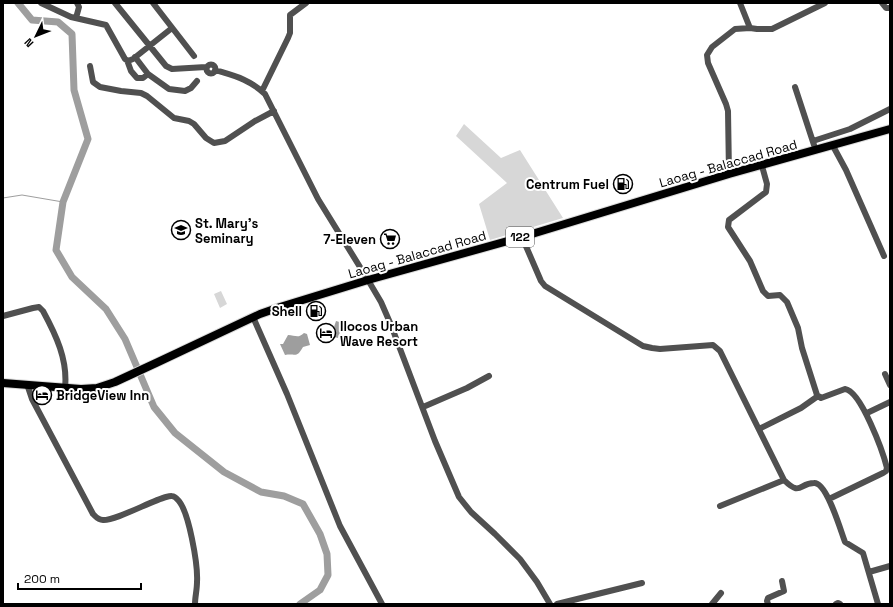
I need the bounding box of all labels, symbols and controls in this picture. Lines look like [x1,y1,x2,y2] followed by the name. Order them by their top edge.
[16,16,56,56] north arrow
[21,35,36,50] text: N
[657,136,799,191] street label: Laoag - Balaccad Road
[612,173,634,195] fuel station icon: Centrum Fuel
[526,176,609,193] place label: Centrum Fuel
[195,215,258,247] place label: St. Mary's Seminary
[170,219,192,241] school or university icon: St. Mary's Seminary
[346,227,488,282] street label: Laoag - Balaccad Road
[506,227,534,247] road number: 122
[379,228,401,250] supermarket icon: 7-Eleven
[323,231,376,248] place label: 7-Eleven
[305,300,327,322] fuel station icon: Shell
[272,303,302,320] place label: Shell
[340,318,418,350] place label: Ilocos Urban Wave Resort
[315,322,337,344] hotel icon: Ilocos Urban Wave Resort
[31,384,53,406] hotel icon: BridgeView Inn
[56,387,149,404] place label: BridgeView Inn
[18,565,141,591] scale bar
[24,571,60,587] text: 200 m

